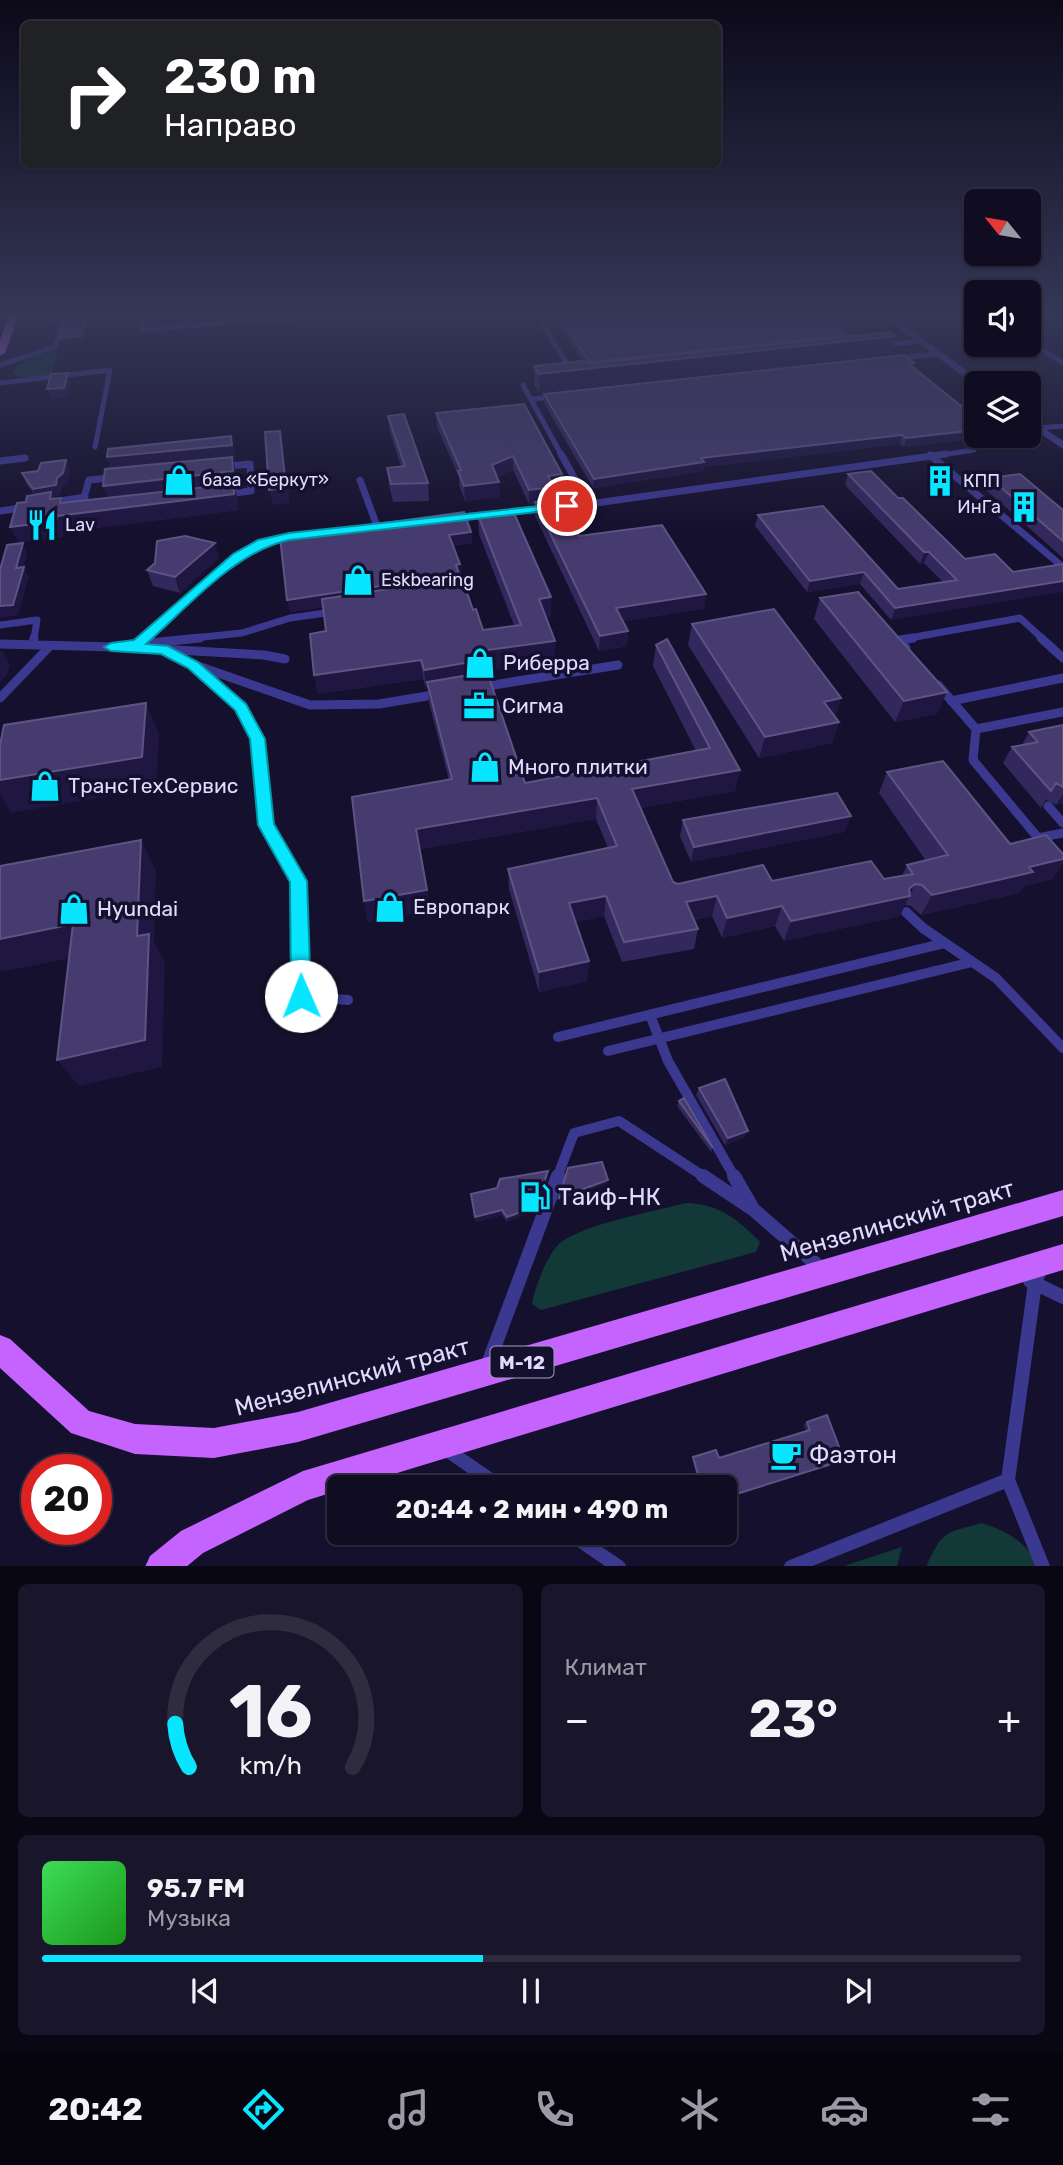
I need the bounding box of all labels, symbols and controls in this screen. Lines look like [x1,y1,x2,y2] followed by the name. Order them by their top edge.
[164,47,317,105] text: 230 m
[49,49,140,140] icon: right
[164,106,297,144] text: Направо
[964,189,1041,266] north arrow
[964,189,1041,448] map controls
[964,280,1041,357] button: sound
[964,371,1041,448] button: layers
[162,463,196,497] shop icon: база «Беркут»
[923,464,957,498] building icon: КПП
[202,469,329,491] place label: база «Беркут»
[963,470,1000,492] place label: КПП
[537,476,597,536] pin
[548,487,586,525] icon: arrive
[1007,490,1041,524] building icon: ИнГа
[957,496,1001,518] place label: ИнГа
[25,508,59,542] restaurant icon: Lav
[65,514,95,536] place label: Lav
[341,563,375,597] shop icon: Eskbearing
[381,569,474,591] place label: Eskbearing
[463,646,497,680] shop icon: Риберра
[503,650,590,675] place label: Риберра
[462,689,496,723] office icon: Сигма
[502,693,564,718] place label: Сигма
[468,750,502,784] shop icon: Много плитки
[508,754,648,779] place label: Много плитки
[28,769,62,803] shop icon: ТрансТехСервис
[68,773,238,798] place label: ТрансТехСервис
[373,890,407,924] shop icon: Европарк
[57,892,91,926] shop icon: Hyundai
[413,894,510,919] place label: Европарк
[97,896,178,921] place label: Hyundai
[264,959,338,1033] position arrow
[777,1174,1017,1268] street label: Мензелинский тракт
[518,1180,552,1214] fuel station icon: Таиф-НК
[558,1183,661,1211] place label: Таиф-НК
[231,1332,473,1422] street label: Мензелинский тракт
[490,1346,554,1378] road number: М-12
[769,1438,803,1472] cafe icon: Фаэтон
[809,1441,897,1469] place label: Фаэтон
[21,1454,112,1545] speed limit sign: 20
[396,1494,668,1525] text: 20:44 · 2 мин · 490 m
[565,1653,647,1681] text: Климат
[228,1669,312,1755] text: 16
[749,1688,838,1750] text: 23°
[565,1697,589,1743] text: −
[997,1697,1021,1743] text: +
[239,1750,301,1779] text: km/h
[147,1873,245,1904] text: 95.7 FM
[147,1904,231,1932] text: Музыка
[186,1972,224,2010] icon: previous
[512,1972,550,2010] icon: pause
[839,1972,877,2010] icon: next
[239,2085,288,2134] icon: directions
[384,2085,433,2134] icon: music
[530,2085,579,2134] icon: phone
[675,2085,724,2134] icon: climate
[820,2085,869,2134] icon: car
[966,2085,1015,2134] icon: filters
[48,2090,143,2128] text: 20:42

